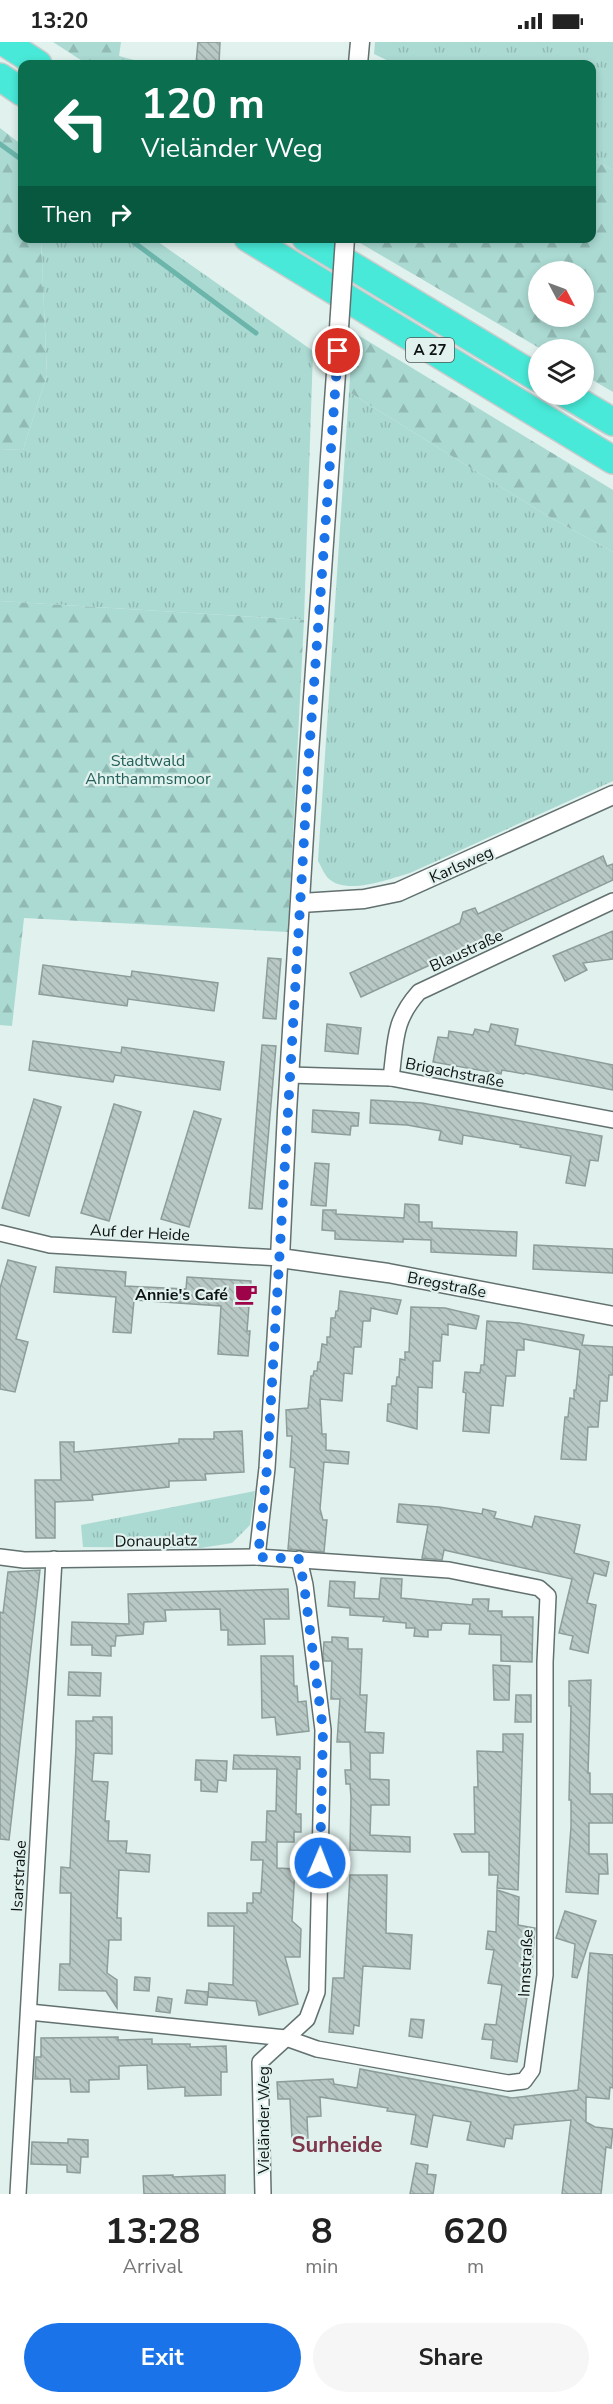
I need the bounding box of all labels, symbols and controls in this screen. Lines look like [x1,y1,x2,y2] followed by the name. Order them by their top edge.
[30,6,88,36] text: 13:20
[141,76,265,133] text: 120 m
[42,84,120,162] icon: left
[141,130,323,167] text: Vieländer Weg
[104,198,137,231] icon: right
[42,200,92,230] text: Then
[528,261,594,327] north arrow
[528,261,594,405] map controls
[312,325,363,376] pin
[321,334,354,367] icon: arrive
[406,338,454,362] road number: A 27
[528,339,594,405] button: layers
[85,750,211,790] park label: Stadtwald Ahnthammsmoor
[426,841,497,889] street label: Karlsweg
[426,924,507,978] street label: Blaustraße
[403,1053,506,1093] street label: Brigachstraße
[89,1219,190,1247] street label: Auf der Heide
[405,1267,488,1303] street label: Bregstraße
[233,1281,259,1307] cafe icon: Annie's Café
[135,1284,228,1306] place label: Annie's Café
[114,1529,198,1553] street label: Donauplatz
[288,1831,352,1895] position arrow
[6,1840,32,1912] street label: Isarstraße
[513,1929,539,1998] street label: Innstraße
[253,2066,275,2175] street label: Vieländer Weg
[292,2130,382,2160] district label: Surheide
[105,2207,200,2256] text: 13:28
[311,2207,333,2256] text: 8
[443,2207,508,2256] text: 620
[123,2253,183,2280] text: Arrival
[305,2253,338,2280] text: min
[467,2253,484,2280] text: m
[24,2323,301,2392] button: Exit
[313,2323,589,2392] button: Share

